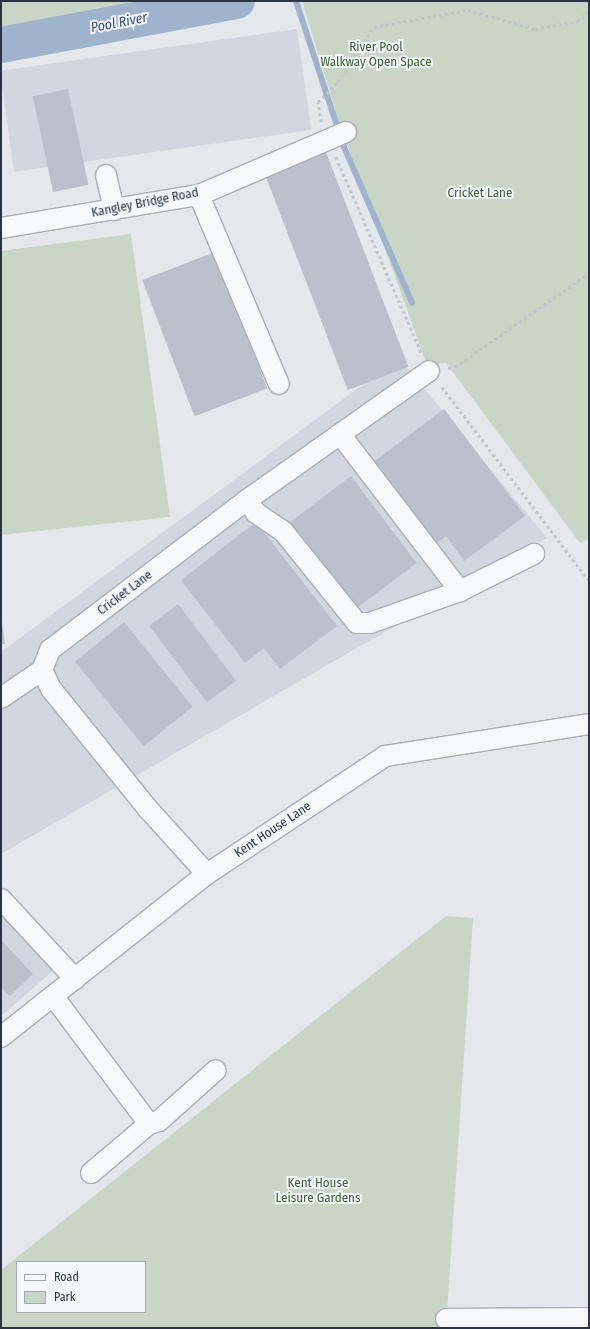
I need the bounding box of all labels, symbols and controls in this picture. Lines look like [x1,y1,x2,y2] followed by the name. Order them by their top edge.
[89,9,149,37] water label: Pool River
[320,40,432,71] park label: River Pool Walkway Open Space
[90,185,200,221] street label: Kangley Bridge Road
[448,185,512,201] park label: Cricket Lane
[94,567,156,619] street label: Cricket Lane
[232,799,314,861] street label: Kent House Lane
[276,1176,360,1207] park label: Kent House Leisure Gardens
[16,1261,146,1313] legend
[54,1270,79,1284] text: Road
[54,1290,75,1304] text: Park

